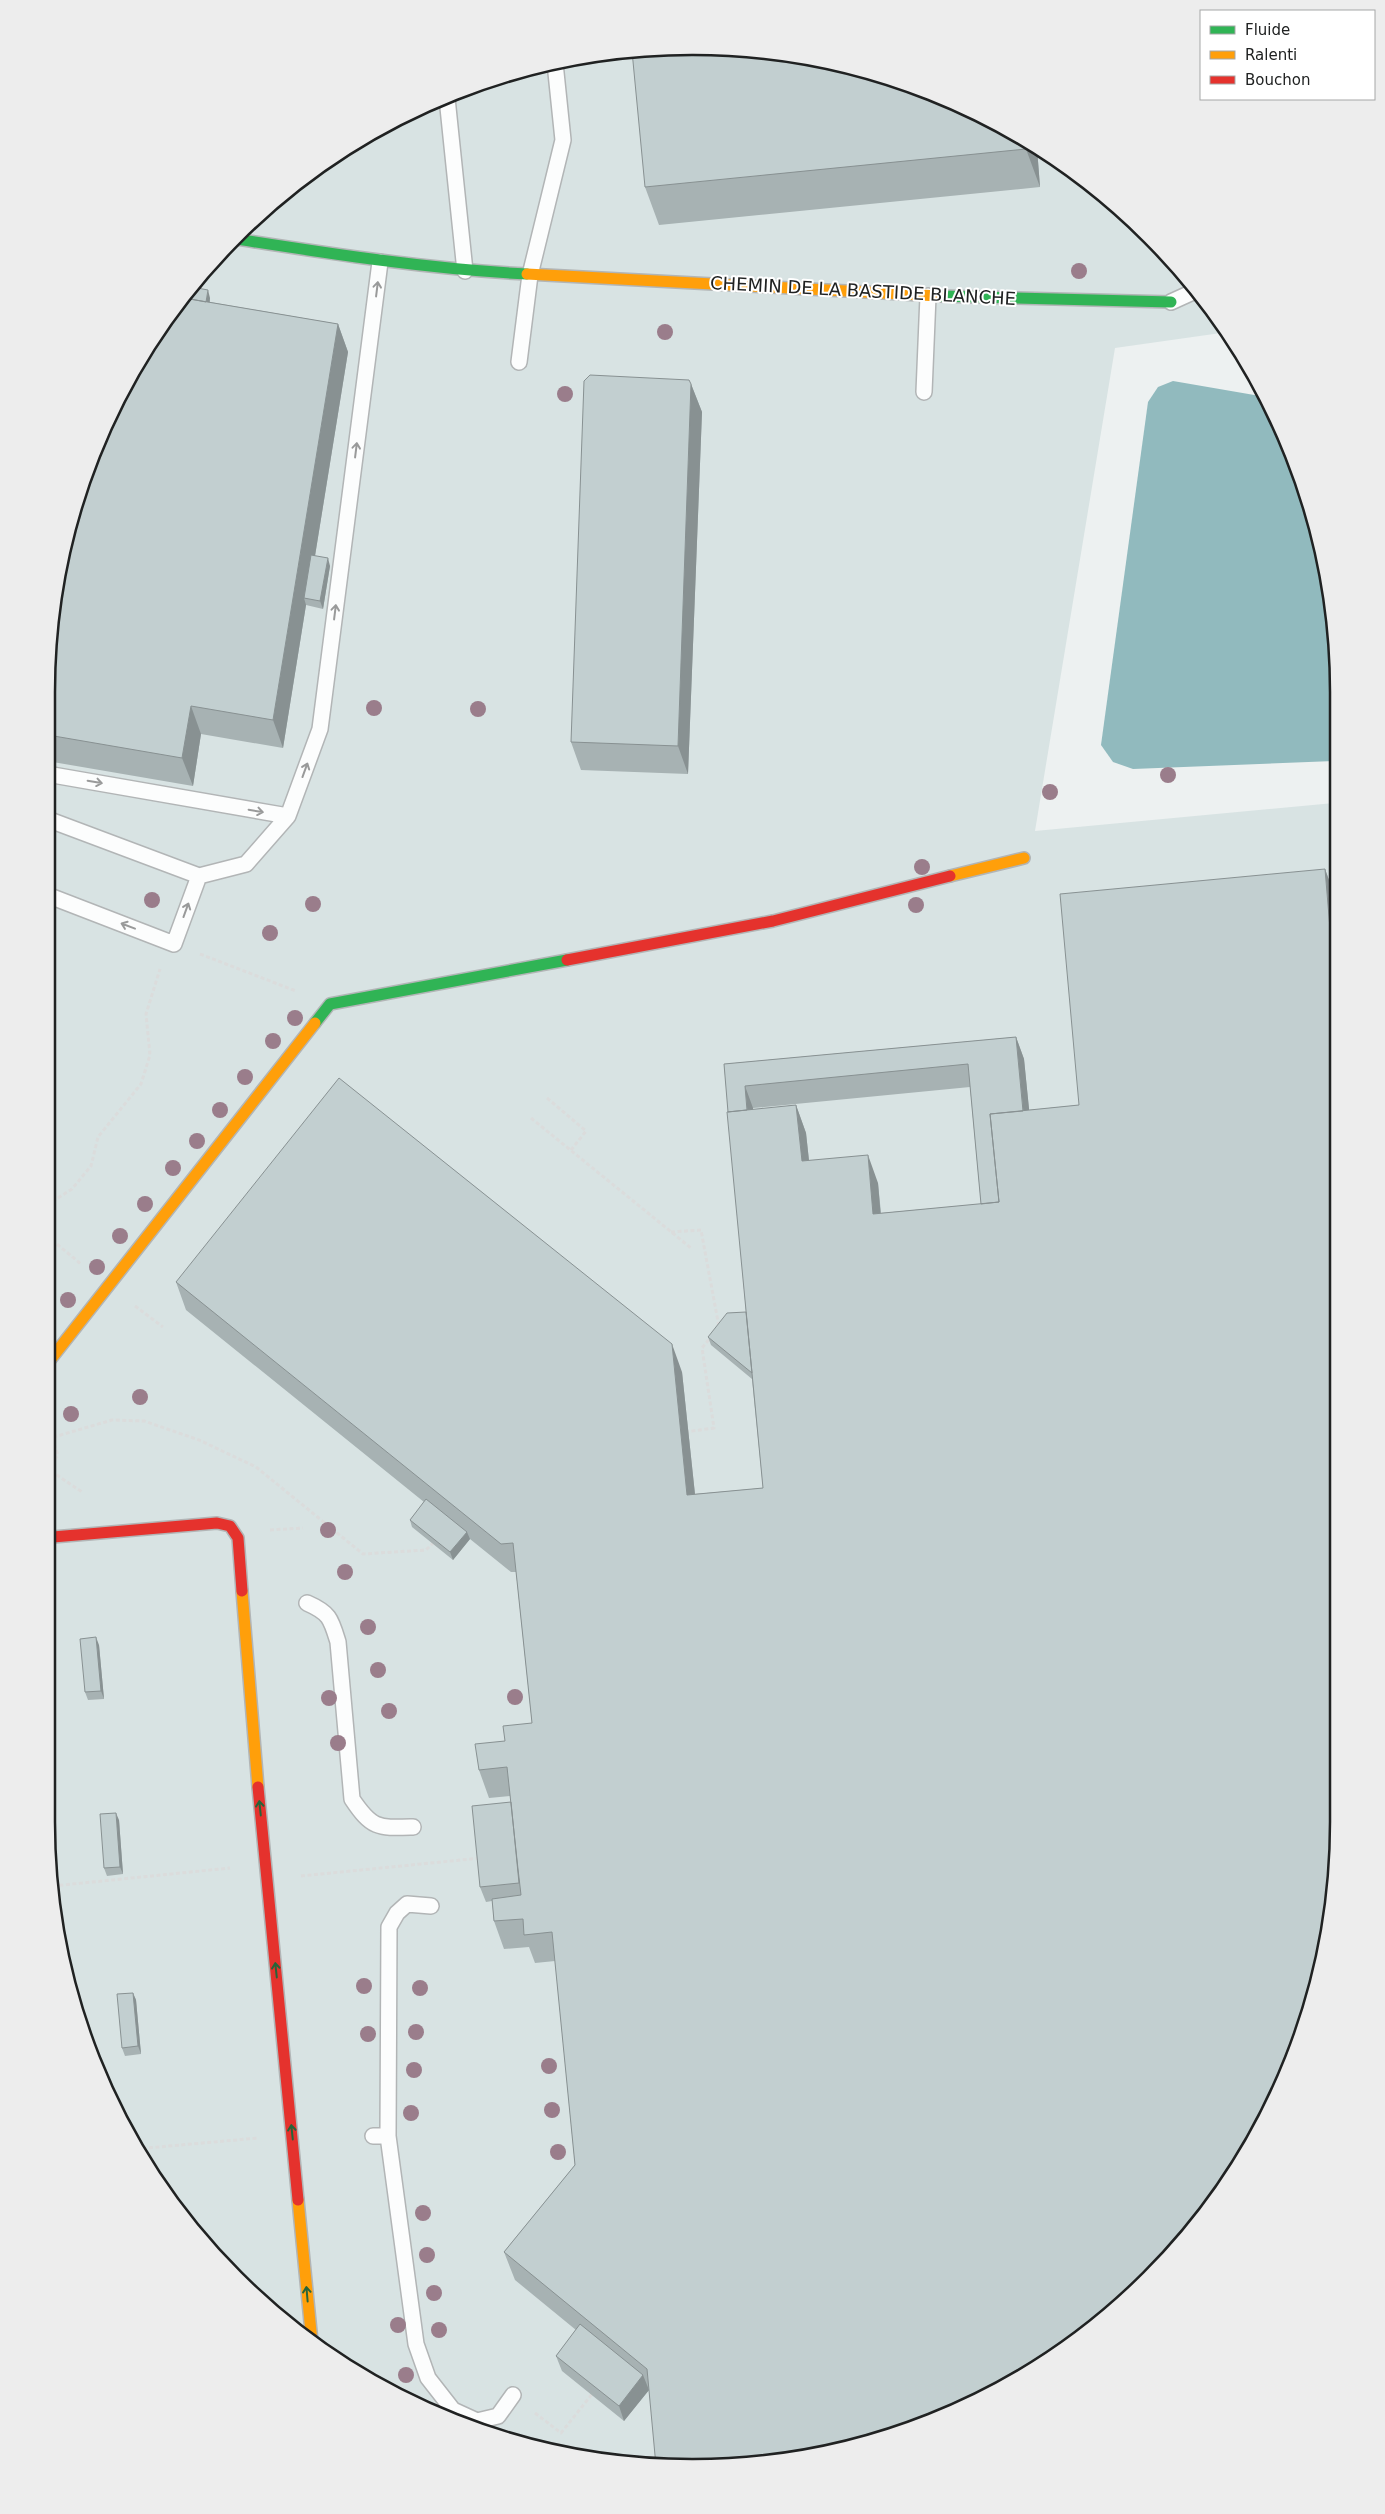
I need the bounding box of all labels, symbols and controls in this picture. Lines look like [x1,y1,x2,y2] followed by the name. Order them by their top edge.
[1200,10,1375,100] legend
[1245,21,1290,39] text: Fluide
[1245,46,1297,64] text: Ralenti
[1245,71,1310,89] text: Bouchon
[710,272,1017,309] street label: CHEMIN DE LA BASTIDE BLANCHE
[372,282,382,298] one-way arrow
[351,443,361,459] one-way arrow
[330,604,340,620] one-way arrow
[301,763,310,779] one-way arrow
[87,778,103,788] one-way arrow
[247,806,263,816] one-way arrow
[182,903,191,918] one-way arrow
[121,921,137,930] one-way arrow
[255,1801,265,1817] one-way arrow
[271,1962,281,1978] one-way arrow
[287,2124,297,2140] one-way arrow
[302,2286,312,2302] one-way arrow

